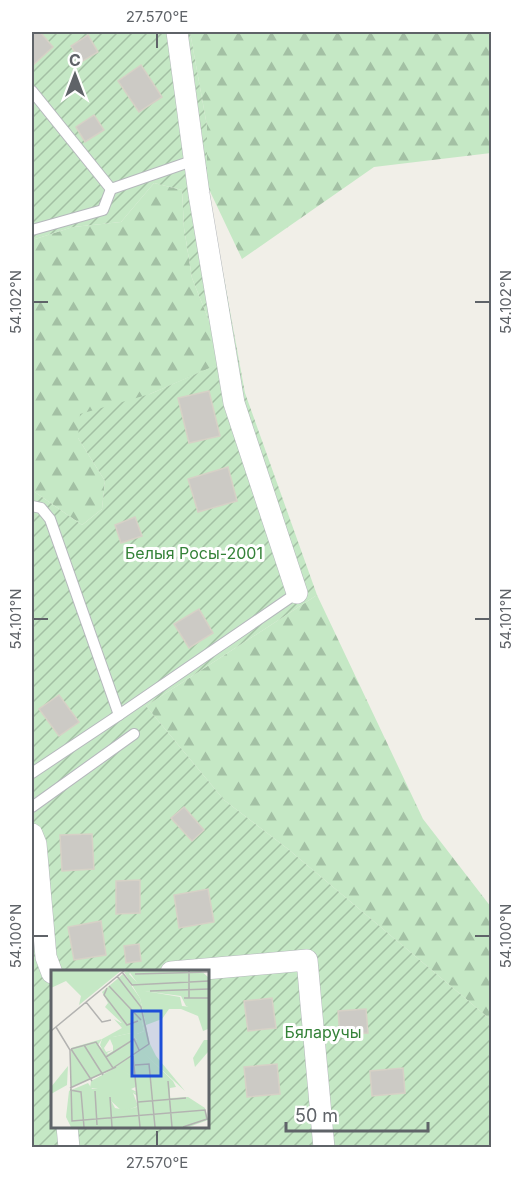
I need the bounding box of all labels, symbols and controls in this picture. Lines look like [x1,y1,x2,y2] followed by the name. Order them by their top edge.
[126,7,188,26] text: 27.570°E
[45,45,105,105] north arrow
[69,50,81,70] text: С
[6,270,25,334] text: 54.102°N
[496,270,515,334] text: 54.102°N
[125,543,263,563] park label: Белыя Росы-2001
[6,588,25,650] text: 54.101°N
[496,588,515,650] text: 54.101°N
[6,904,25,968] text: 54.100°N
[496,904,515,968] text: 54.100°N
[51,970,208,1128] inset map
[285,1022,361,1042] park label: Бяларучы
[286,1095,428,1133] scale bar
[295,1105,338,1126] text: 50 m
[126,1153,188,1172] text: 27.570°E

